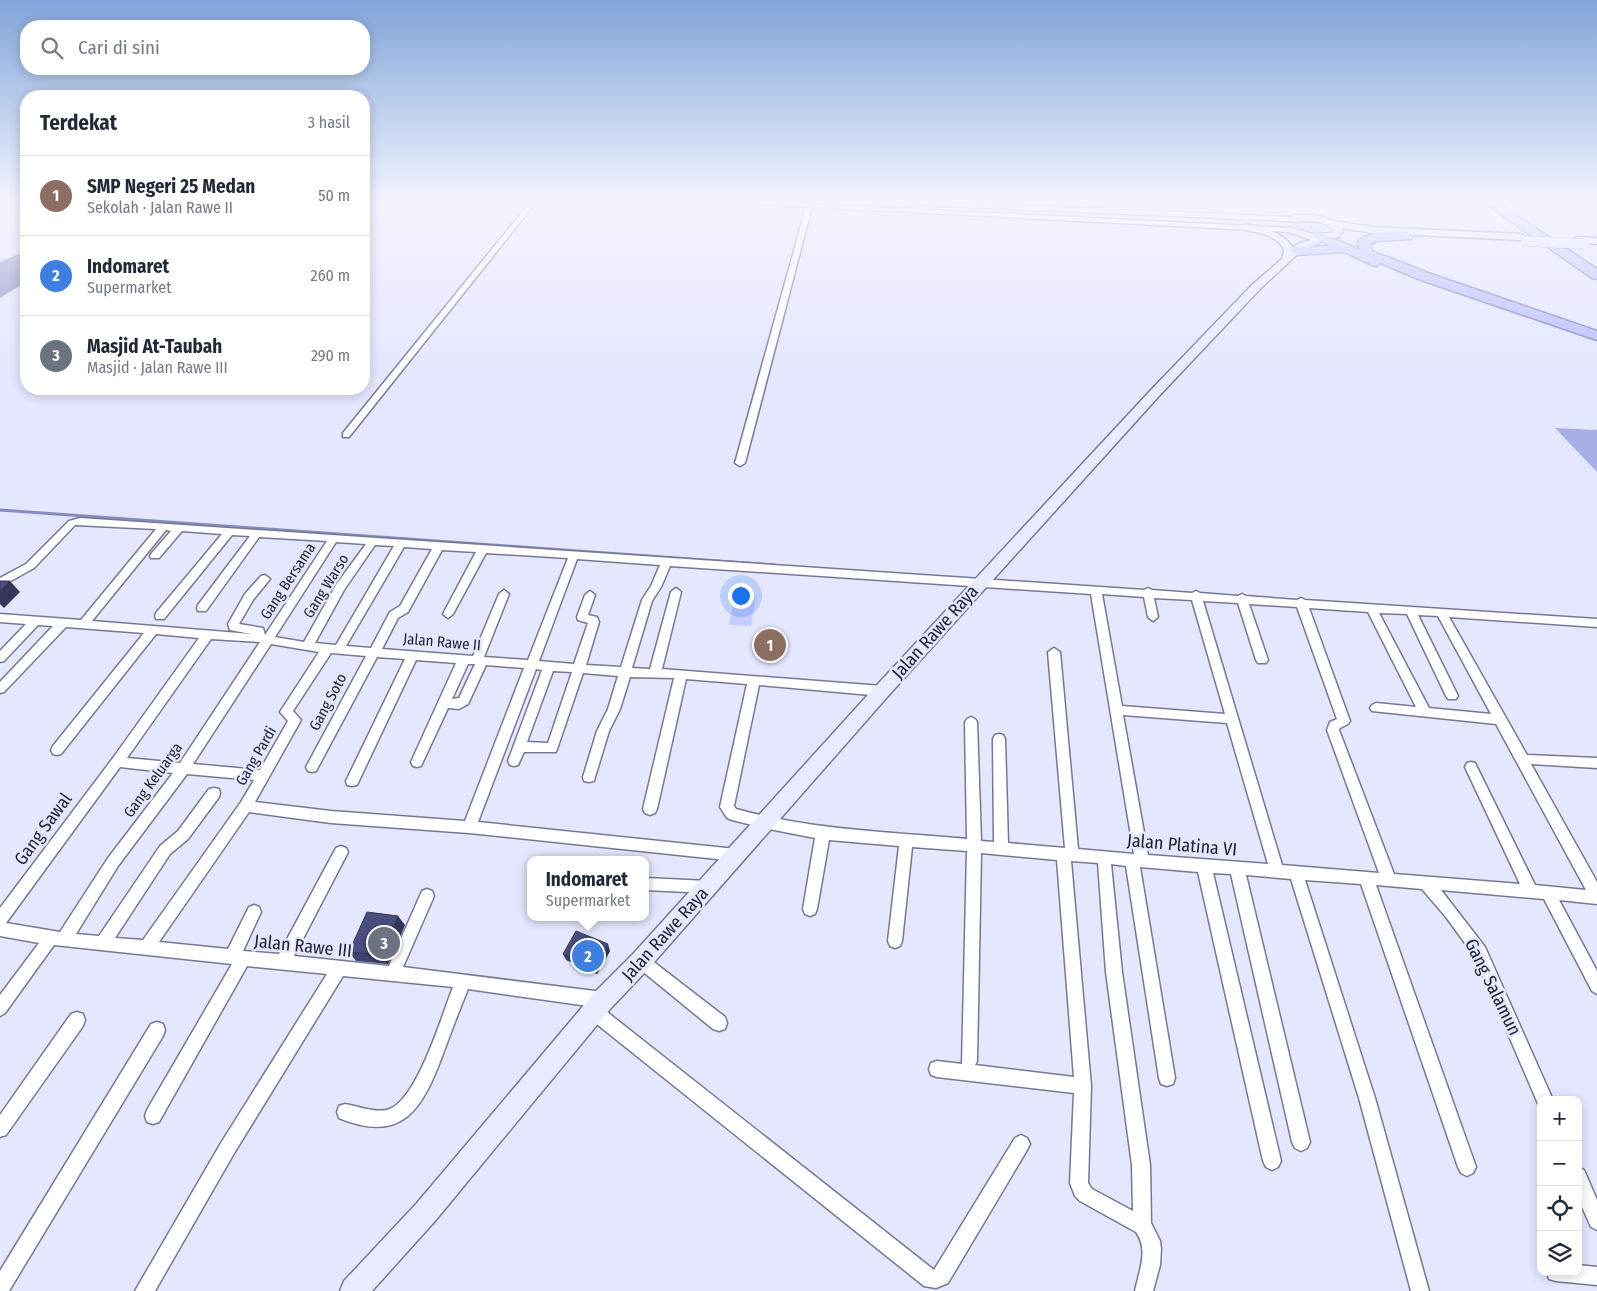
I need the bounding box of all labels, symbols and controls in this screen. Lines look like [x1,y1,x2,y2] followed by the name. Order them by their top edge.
[20,20,370,75] search box
[38,34,66,62] icon: search
[78,36,160,59] text: Cari di sini
[40,110,117,136] text: Terdekat
[308,113,350,132] text: 3 hasil
[87,175,255,198] text: SMP Negeri 25 Medan
[53,186,59,205] text: 1
[318,186,350,205] text: 50 m
[87,198,233,217] text: Sekolah · Jalan Rawe II
[87,255,169,278] text: Indomaret
[52,266,60,285] text: 2
[311,266,350,285] text: 260 m
[87,278,171,297] text: Supermarket
[87,335,222,358] text: Masjid At-Taubah
[52,346,60,365] text: 3
[311,346,350,365] text: 290 m
[87,358,228,377] text: Masjid · Jalan Rawe III
[257,539,319,623] street label: Gang Bersama
[299,551,353,621] street label: Gang Warso
[887,580,983,684] street label: Jalan Rawe Raya
[728,583,754,609] your location
[754,626,786,664] pin: 1
[402,630,482,654] street label: Jalan Rawe II
[305,670,351,734] street label: Gang Soto
[232,723,280,789] street label: Gang Pardi
[120,739,186,821] street label: Gang Keluarga
[9,788,77,869] street label: Gang Sawal
[1126,829,1238,861] street label: Jalan Platina VI
[527,856,649,921] popup
[546,868,628,891] text: Indomaret
[617,882,713,986] street label: Jalan Rawe Raya
[546,891,630,910] text: Supermarket
[368,924,400,962] pin: 3
[253,930,353,962] street label: Jalan Rawe III
[1460,935,1526,1039] street label: Gang Salamun
[572,937,604,975] pin: 2
[1537,1096,1582,1276] map controls
[1537,1096,1582,1141] button: +
[1537,1141,1582,1186] button: −
[1537,1186,1582,1231] button: locate
[1537,1231,1582,1276] button: layers

